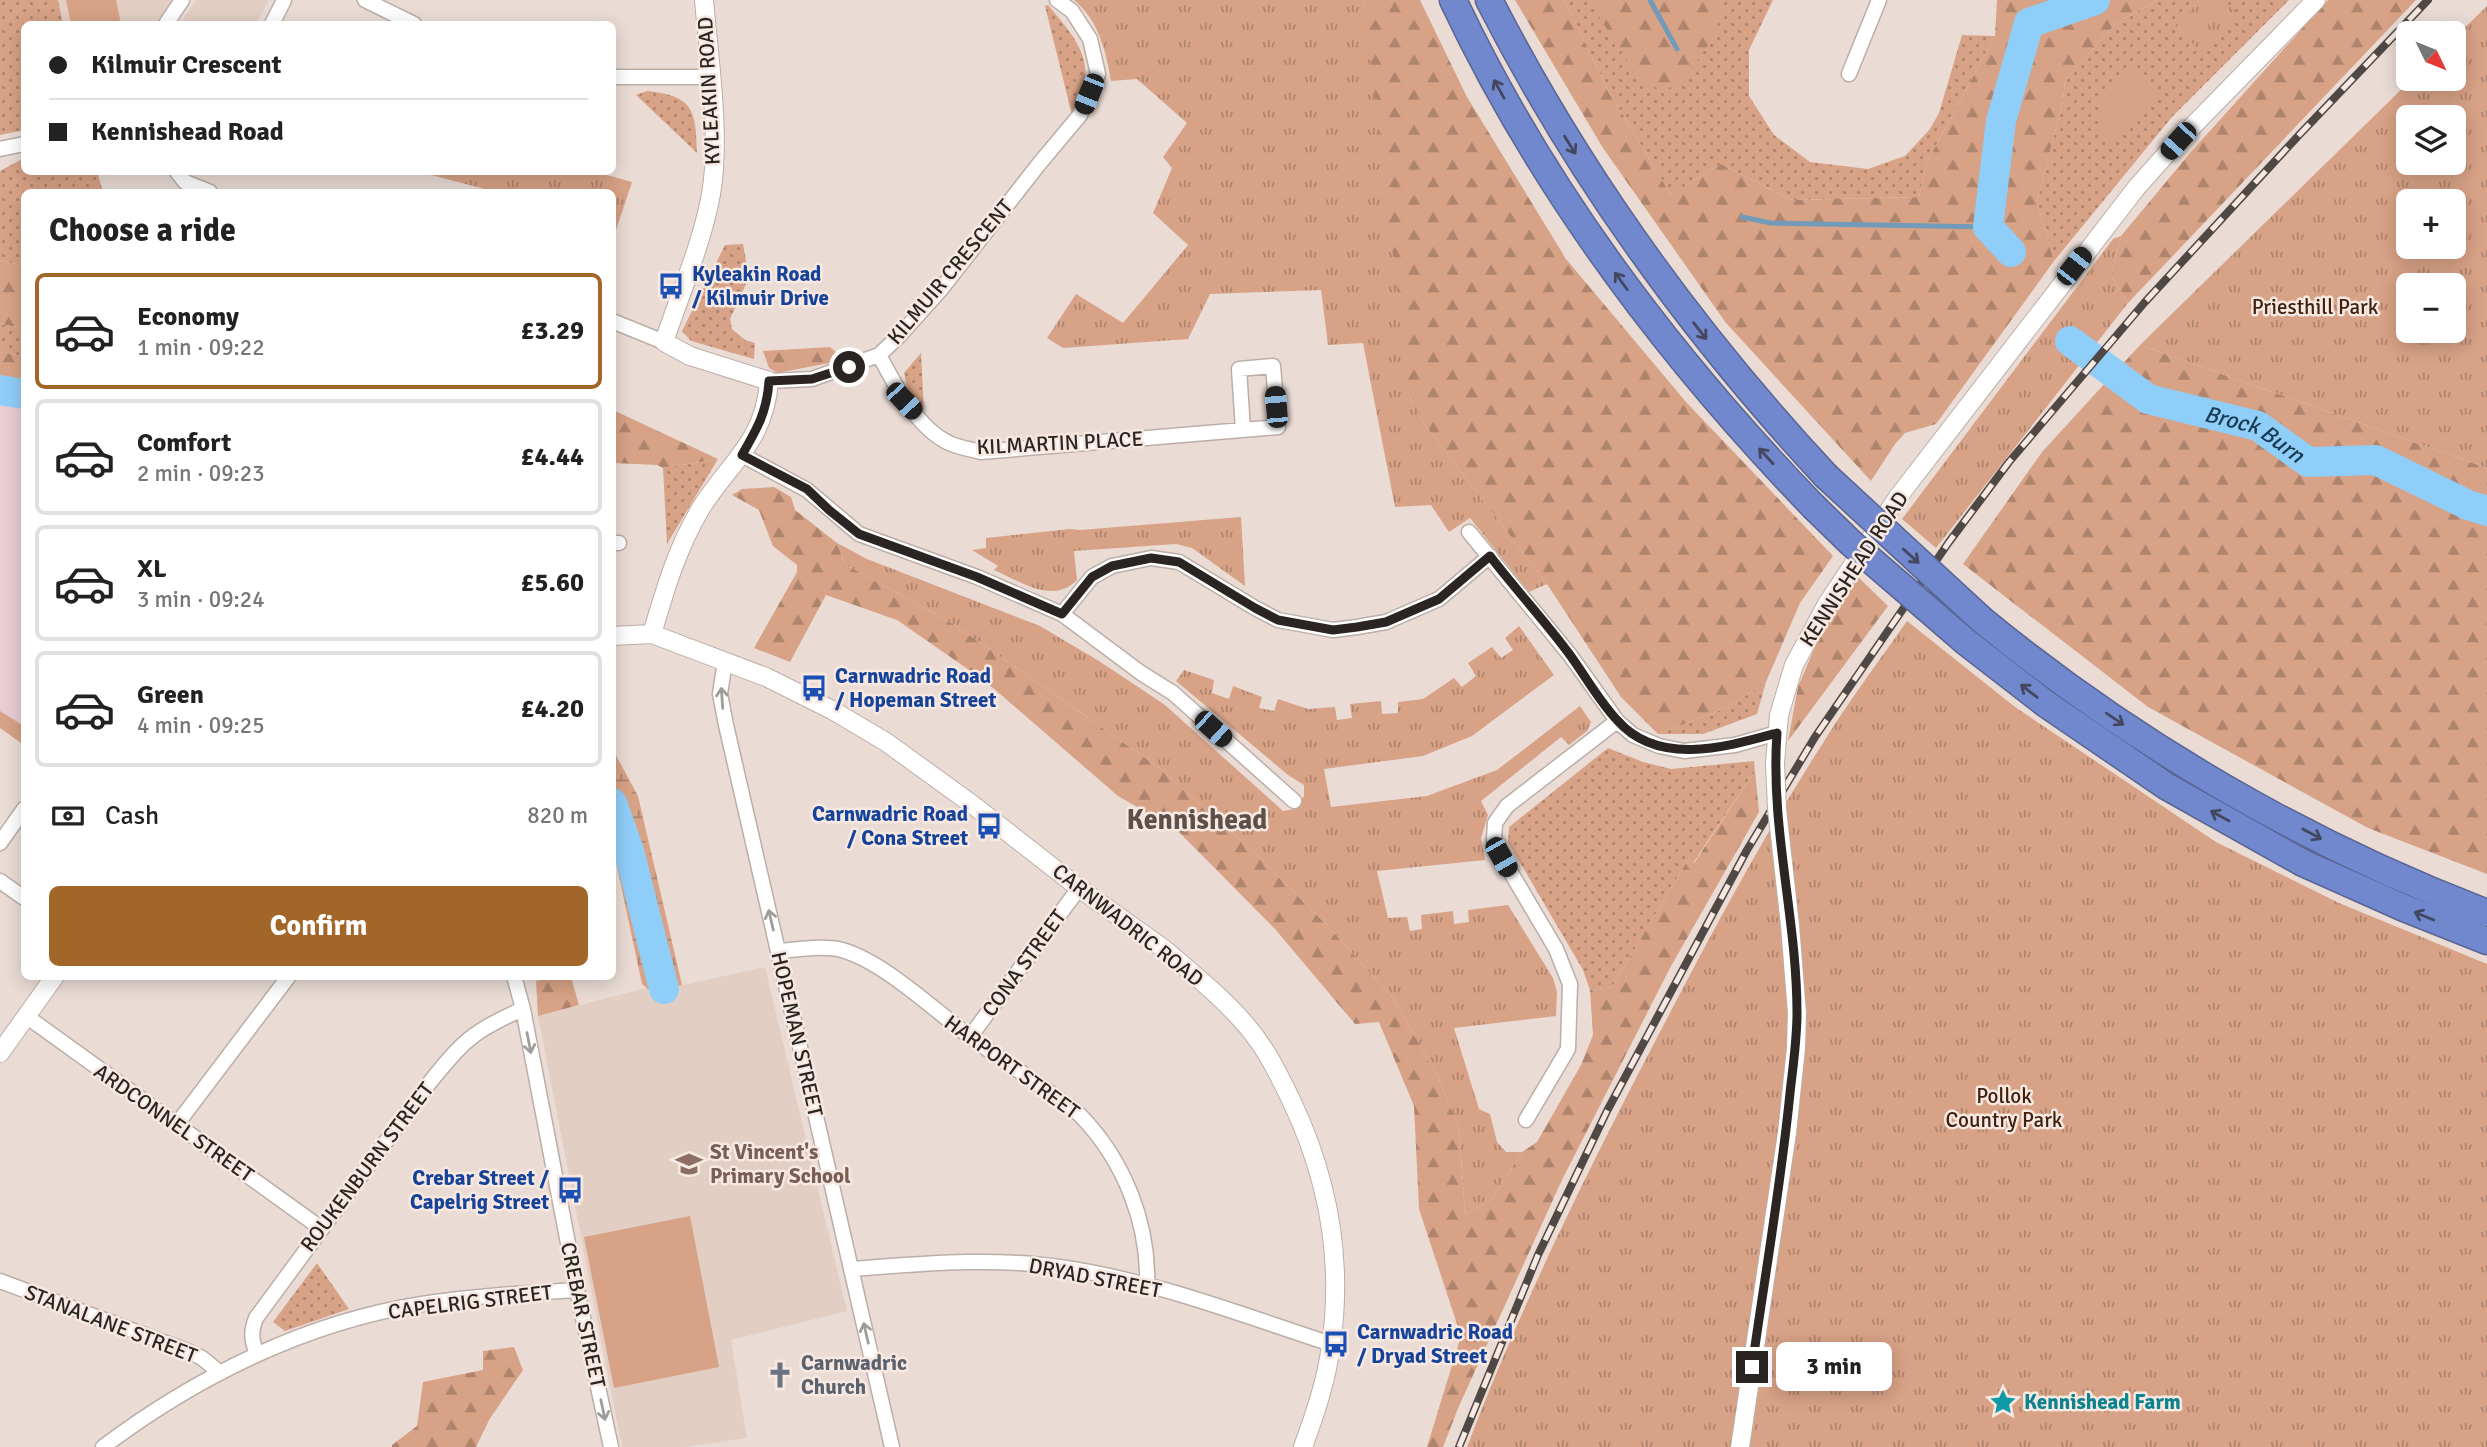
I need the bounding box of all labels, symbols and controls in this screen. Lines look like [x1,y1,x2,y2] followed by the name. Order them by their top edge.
[692,16,726,166] street label: KYLEAKIN ROAD
[2396,21,2466,91] north arrow
[2396,21,2466,343] map controls
[91,49,281,81] text: Kilmuir Crescent
[1072,71,1107,117] car
[1492,79,1505,100] one-way arrow
[2396,105,2466,175] button: layers
[91,116,284,148] text: Kennishead Road
[2157,118,2200,164] car
[1562,135,1577,154] one-way arrow
[2396,189,2466,259] button: +
[882,194,1019,350] street label: KILMUIR CRESCENT
[49,211,236,250] text: Choose a ride
[2053,243,2096,289] car
[692,261,829,311] place label: Kyleakin Road / Kilmuir Drive
[656,271,686,301] bus stop icon: Kyleakin Road / Kilmuir Drive
[1614,272,1628,291] one-way arrow
[2396,273,2466,343] button: −
[2252,294,2379,320] park label: Priesthill Park
[53,300,116,363] icon: car
[137,301,239,333] text: Economy
[520,315,584,347] text: £3.29
[1693,322,1708,340] one-way arrow
[137,333,265,362] text: 1 min · 09:22
[833,351,865,383] route start
[882,378,927,424] car
[1264,385,1289,429] car
[2201,399,2311,470] water label: Brock Burn
[53,426,116,489] icon: car
[976,426,1144,460] street label: KILMARTIN PLACE
[137,427,231,459] text: Comfort
[520,441,584,473] text: £4.44
[1758,447,1774,465] one-way arrow
[137,459,265,488] text: 2 min · 09:23
[1794,486,1914,652] street label: KENNISHEAD ROAD
[1902,548,1919,565] one-way arrow
[53,552,116,615] icon: car
[137,553,167,585] text: XL
[520,567,584,599] text: £5.60
[137,585,265,614] text: 3 min · 09:24
[835,663,996,713] place label: Carnwadric Road / Hopeman Street
[799,673,829,703] bus stop icon: Carnwadric Road / Hopeman Street
[53,678,116,741] icon: car
[137,679,204,711] text: Green
[2021,684,2039,699] one-way arrow
[715,687,728,710] one-way arrow
[520,693,584,725] text: £4.20
[1191,707,1236,751] car
[137,711,265,740] text: 4 min · 09:25
[2105,712,2125,726] one-way arrow
[49,797,87,835] icon: cash
[105,800,159,832] text: Cash
[527,801,588,830] text: 820 m
[812,801,968,851] place label: Carnwadric Road / Cona Street
[1127,803,1267,837] district label: Kennishead
[2210,809,2230,823] one-way arrow
[974,811,1004,841] bus stop icon: Carnwadric Road / Cona Street
[2301,827,2321,841] one-way arrow
[1482,834,1521,880] car
[1047,858,1209,992] street label: CARNWADRIC ROAD
[49,886,588,966] button: Confirm
[976,904,1072,1022] street label: CONA STREET
[2413,908,2435,921] one-way arrow
[764,909,777,932] one-way arrow
[765,949,829,1120] street label: HOPEMAN STREET
[939,1009,1085,1125] street label: HARPORT STREET
[523,1031,536,1054] one-way arrow
[89,1058,260,1188] street label: ARDCONNEL STREET
[295,1077,440,1257] street label: ROUKENBURN STREET
[1946,1083,2063,1133] park label: Pollok Country Park
[710,1139,851,1189] place label: St Vincent's Primary School
[674,1149,704,1179] school or university icon: St Vincent's Primary School
[410,1165,550,1215] place label: Crebar Street / Capelrig Street
[555,1175,585,1205] bus stop icon: Crebar Street / Capelrig Street
[555,1240,611,1391] street label: CREBAR STREET
[1027,1252,1164,1304] street label: DRYAD STREET
[21,1279,202,1369] street label: STANALANE STREET
[386,1279,554,1325] street label: CAPELRIG STREET
[1357,1319,1513,1369] place label: Carnwadric Road / Dryad Street
[859,1322,872,1345] one-way arrow
[1321,1329,1351,1359] bus stop icon: Carnwadric Road / Dryad Street
[1776,1342,1892,1392] callout: 3 min
[801,1350,907,1400] place label: Carnwadric Church
[1736,1351,1768,1383] route end
[1806,1352,1862,1381] text: 3 min
[765,1360,795,1390] church icon: Carnwadric Church
[1988,1387,2018,1417] place icon: Kennishead Farm
[2024,1389,2181,1415] place label: Kennishead Farm
[597,1398,611,1421] one-way arrow

